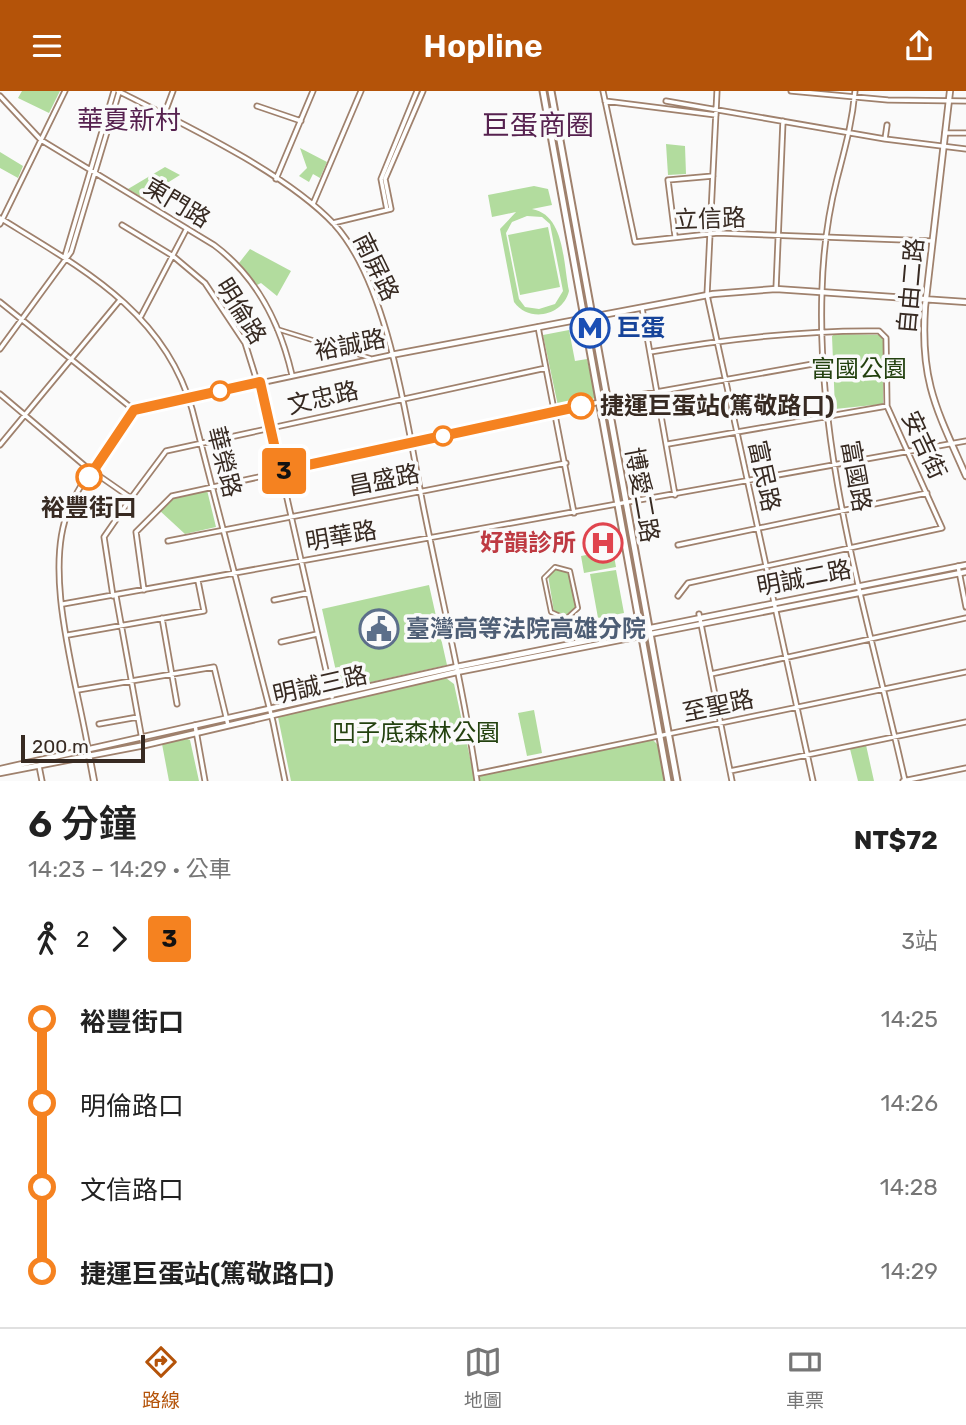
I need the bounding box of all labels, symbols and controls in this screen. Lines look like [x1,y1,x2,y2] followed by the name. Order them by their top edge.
[28,27,66,65] icon: menu
[423,27,543,65] text: Hopline
[900,27,938,65] icon: share
[77,105,181,136] district label: 華夏新村
[482,109,594,142] district label: 巨蛋商圈
[139,172,215,234] street label: 東門路
[674,204,746,234] street label: 立信路
[348,229,404,305] street label: 南屏路
[893,237,929,335] street label: 自由二路
[210,273,272,349] street label: 明倫路
[569,307,611,349] metro station icon: 巨蛋
[617,314,665,342] place label: 巨蛋
[312,324,388,366] street label: 裕誠路
[811,355,907,383] park label: 富國公園
[285,376,361,420] street label: 文忠路
[210,381,230,401] unlabelled marker
[600,392,834,420] place label: 捷運巨蛋站(篤敬路口)
[568,393,594,419] marker: 捷運巨蛋站(篤敬路口)
[896,406,952,484] street label: 安吉街
[202,424,246,500] street label: 華榮路
[433,426,453,446] unlabelled marker
[743,438,785,514] street label: 富民路
[836,438,876,514] street label: 富國路
[620,445,664,545] street label: 博愛二路
[261,448,307,494] line badge: 3
[276,457,292,485] text: 3
[346,459,422,501] street label: 昌盛路
[76,464,102,490] marker: 裕豐街口
[41,494,137,522] place label: 裕豐街口
[303,516,379,556] street label: 明華路
[582,522,624,564] hospital icon: 好韻診所
[480,529,576,557] place label: 好韻診所
[754,555,854,601] street label: 明誠二路
[358,608,400,650] public building icon: 臺灣高等法院高雄分院
[406,615,646,643] place label: 臺灣高等法院高雄分院
[270,661,370,709] street label: 明誠三路
[680,685,756,727] street label: 至聖路
[332,719,500,747] park label: 凹子底森林公園
[21,732,145,764] scale bar
[32,735,89,758] text: 200 m
[28,801,137,847] text: 6 分鐘
[854,825,938,856] text: NT$72
[28,855,232,883] text: 14:23 – 14:29 · 公車
[28,920,66,958] icon: walk
[100,920,138,958] icon: forward
[76,925,90,953] text: 2
[162,925,177,953] text: 3
[901,927,938,955] text: 3站
[881,1005,938,1033] text: 14:25
[80,1007,184,1038] text: 裕豐街口
[881,1089,938,1117] text: 14:26
[80,1091,184,1122] text: 明倫路口
[880,1173,938,1201] text: 14:28
[80,1175,184,1206] text: 文信路口
[881,1257,938,1285] text: 14:29
[80,1259,334,1290] text: 捷運巨蛋站(篤敬路口)
[142,1343,180,1412] tab: 路線
[464,1343,502,1412] tab: 地圖
[786,1343,824,1412] tab: 車票

